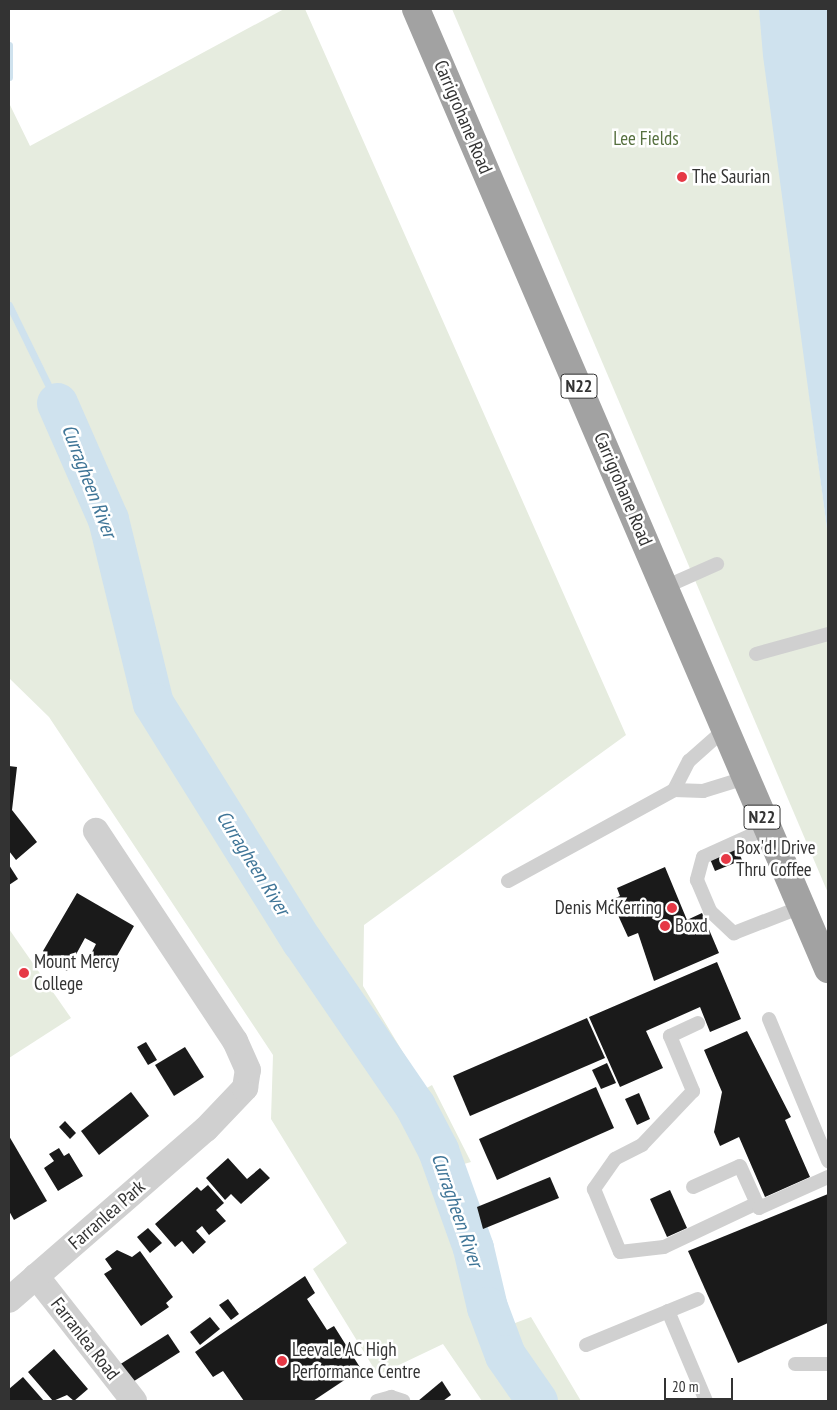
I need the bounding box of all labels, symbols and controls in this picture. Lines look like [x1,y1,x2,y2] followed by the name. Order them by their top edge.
[429,57,497,177] street label: Carrigrohane Road
[613,128,679,150] park label: Lee Fields
[692,166,770,188] place label: The Saurian
[676,171,688,183] marker: The Saurian
[560,371,598,402] road number: N22
[57,421,121,541] water label: Curragheen River
[589,429,657,549] street label: Carrigrohane Road
[743,802,781,832] road number: N22
[211,806,295,920] water label: Curragheen River
[736,837,816,881] place label: Box'd! Drive Thru Coffee
[720,853,732,865] marker: Box'd! Drive Thru Coffee
[555,897,662,919] place label: Denis McKerring
[666,902,678,914] marker: Denis McKerring
[675,915,708,937] place label: Boxd
[659,920,671,932] marker: Boxd
[34,951,119,995] place label: Mount Mercy College
[18,967,30,979] marker: Mount Mercy College
[426,1150,488,1270] water label: Curragheen River
[64,1176,150,1254] street label: Farranlea Park
[46,1293,124,1385] street label: Farranlea Road
[292,1339,420,1383] place label: Leevale AC High Performance Centre
[276,1355,288,1367] marker: Leevale AC High Performance Centre
[667,1368,736,1400] scale bar
[672,1377,698,1396] text: 20 m

